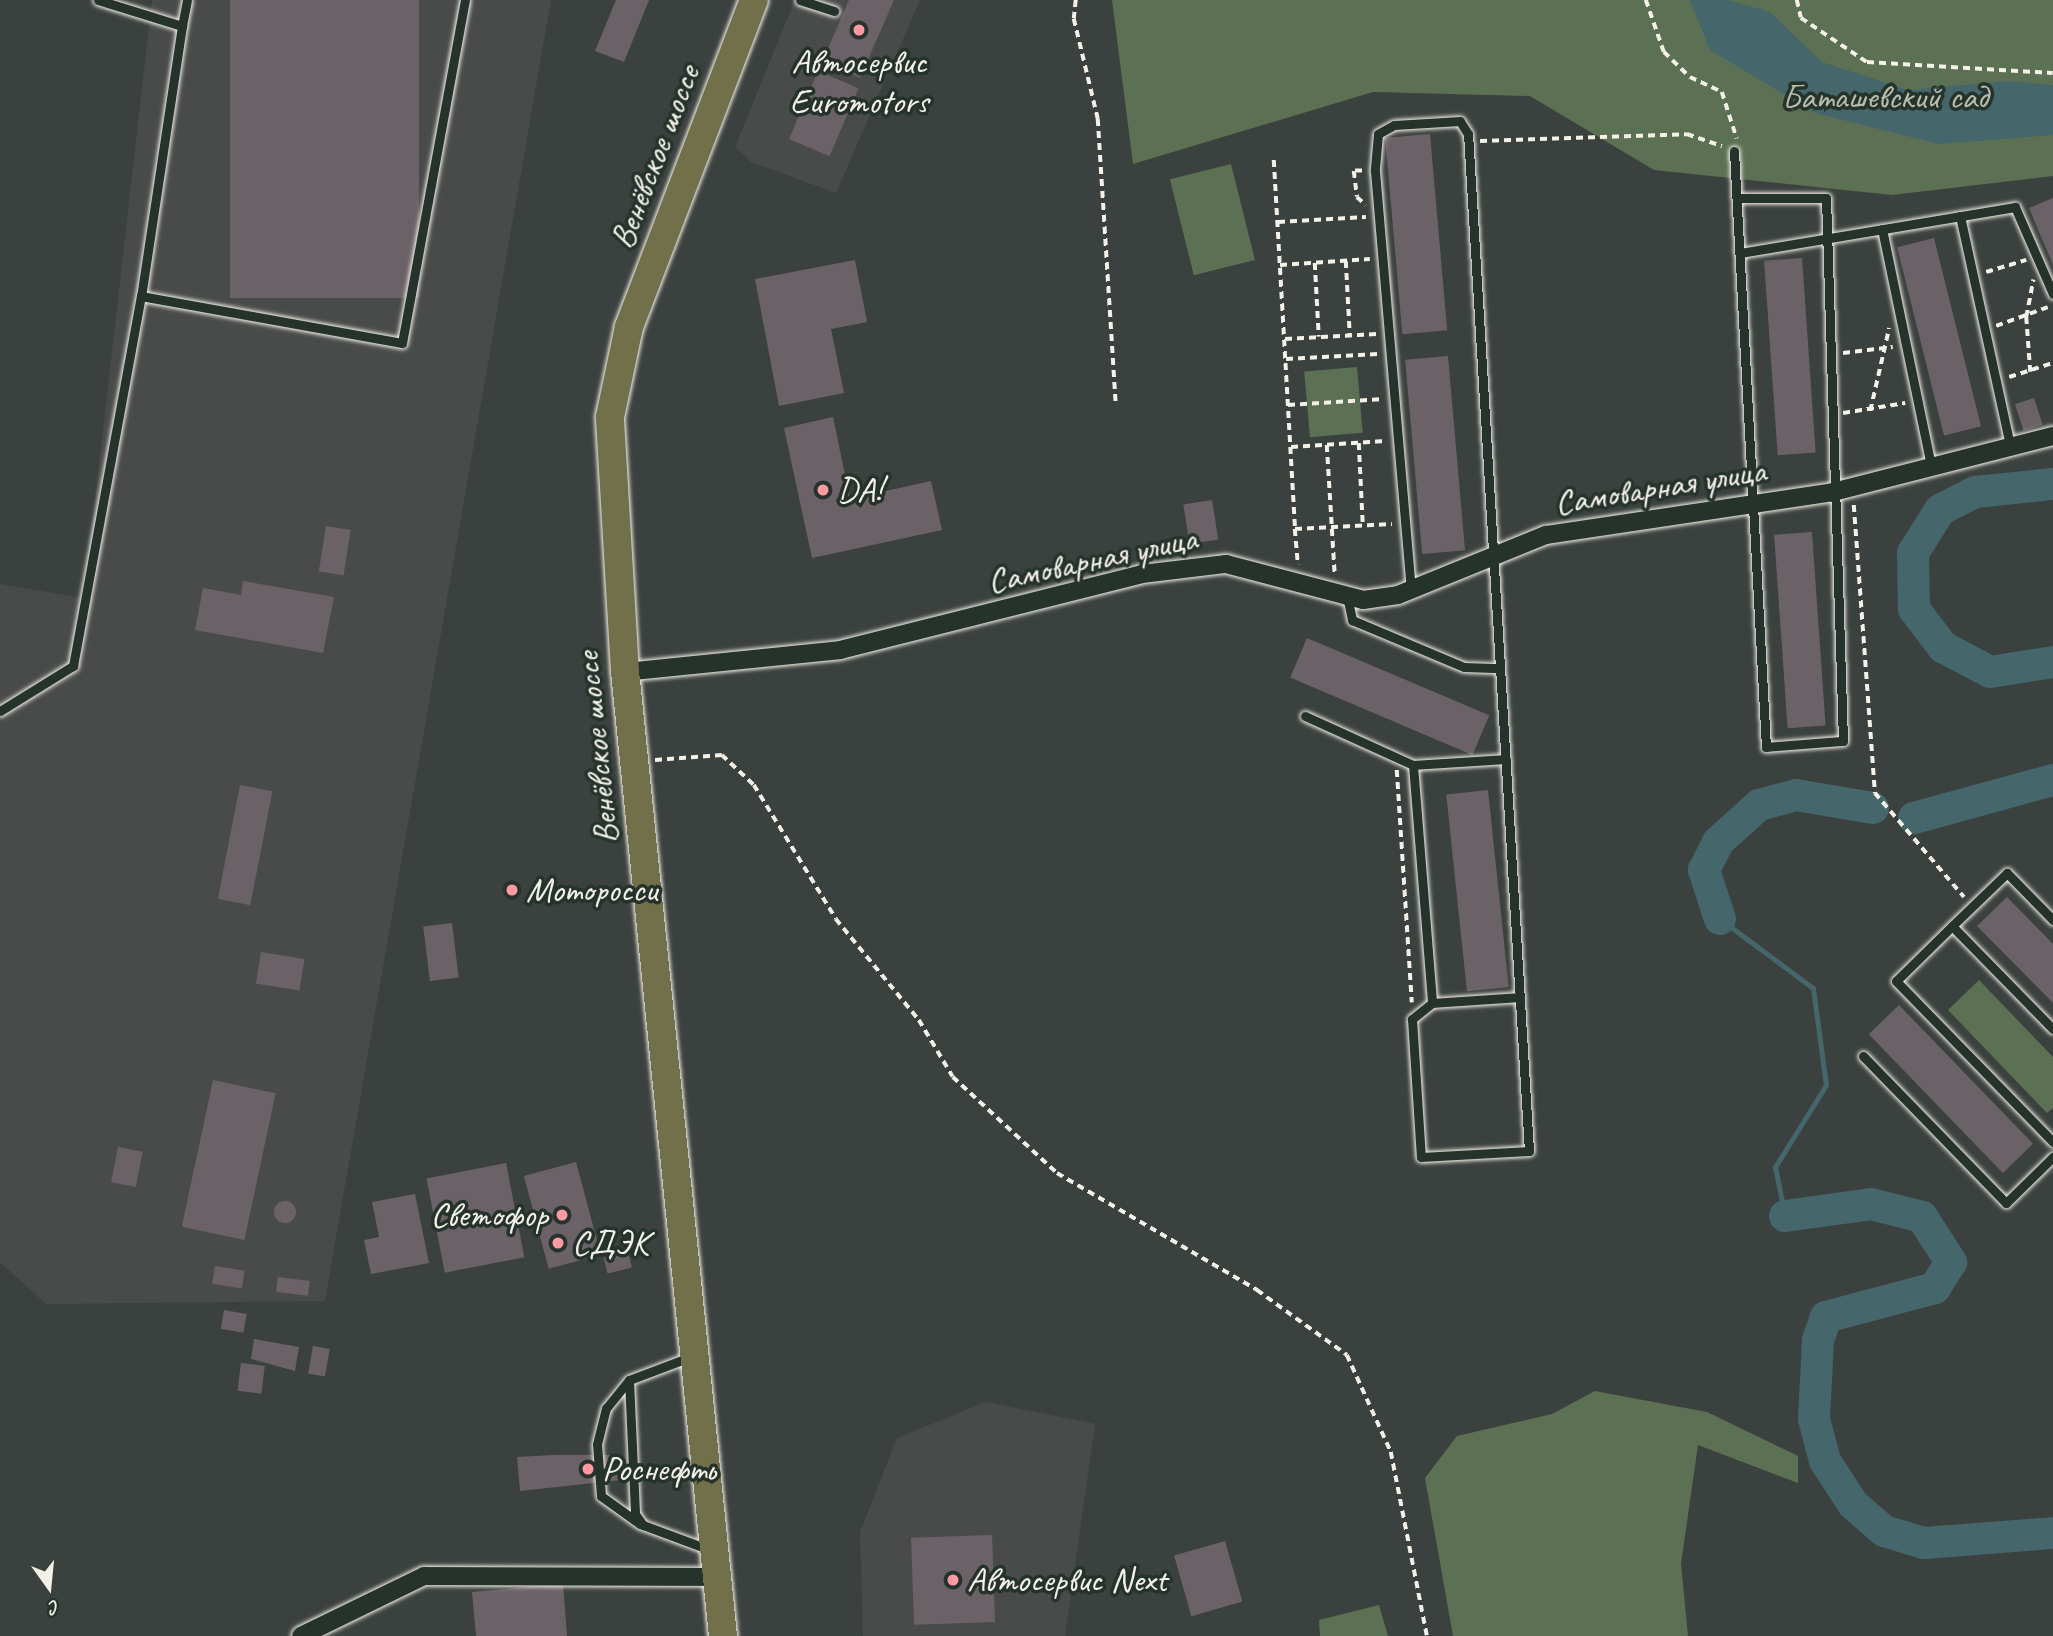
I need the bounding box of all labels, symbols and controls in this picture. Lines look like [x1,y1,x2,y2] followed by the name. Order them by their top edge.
[851,22,867,38] marker: Автосервис Euromotors
[790,41,928,123] place label: Автосервис Euromotors
[601,60,709,254] street label: Венёвское шоссе
[1782,76,1988,118] park label: Баташевский сад
[1550,449,1770,525] street label: Самоварная улица
[837,469,882,511] place label: DA!
[815,482,831,498] marker: DA!
[982,517,1202,603] street label: Самоварная улица
[566,650,628,846] street label: Венёвское шоссе
[526,869,657,911] place label: Моторосси
[504,882,520,898] marker: Моторосси
[431,1194,548,1236] place label: Светофор
[554,1207,570,1223] marker: Светофор
[572,1222,649,1264] place label: СДЭК
[550,1235,566,1251] marker: СДЭК
[602,1448,715,1490] place label: Роснефть
[580,1461,596,1477] marker: Роснефть
[14,1552,84,1622] north arrow
[967,1559,1167,1601] place label: Автосервис Next
[945,1572,961,1588] marker: Автосервис Next
[47,1594,62,1620] text: С

